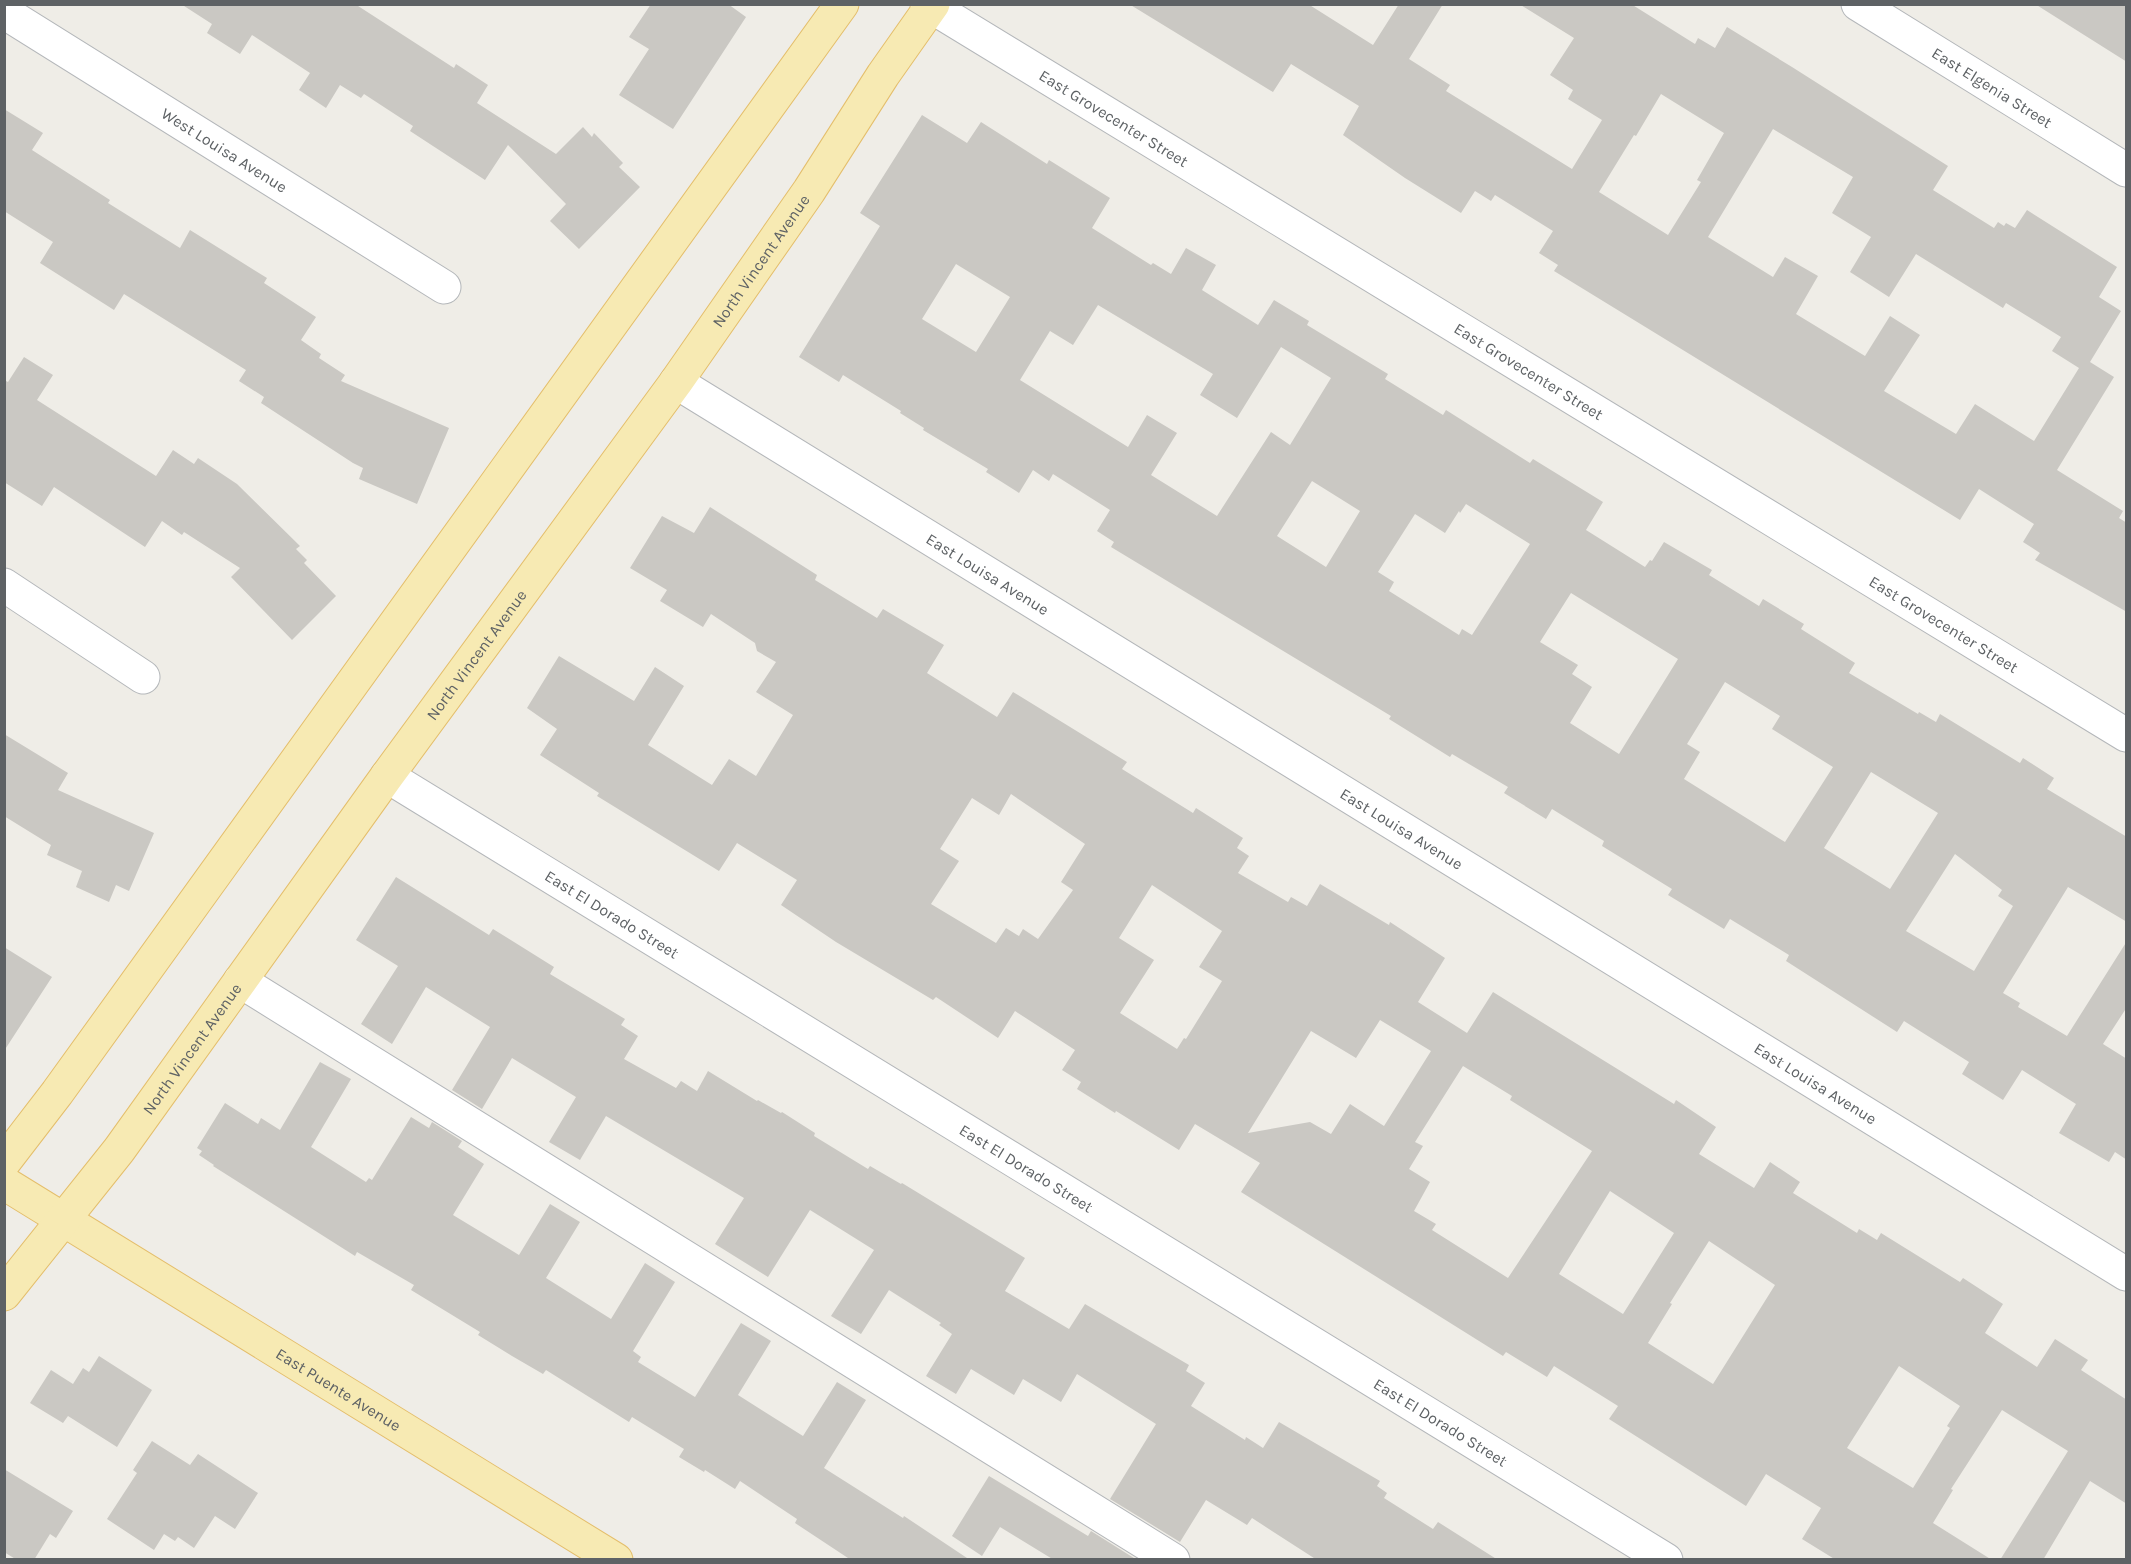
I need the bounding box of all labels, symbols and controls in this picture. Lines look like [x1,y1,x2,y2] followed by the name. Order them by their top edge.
[1929,43,2056,132] street label: East Elgenia Street
[1036,65,1192,171] street label: East Grovecenter Street
[158,103,291,196] street label: West Louisa Avenue
[708,191,813,330] street label: North Vincent Avenue
[1451,318,1607,424] street label: East Grovecenter Street
[923,529,1053,619] street label: East Louisa Avenue
[1866,571,2022,677] street label: East Grovecenter Street
[422,586,530,724] street label: North Vincent Avenue
[1337,784,1467,873] street label: East Louisa Avenue
[542,866,682,962] street label: East El Dorado Street
[138,979,245,1118] street label: North Vincent Avenue
[1751,1038,1880,1128] street label: East Louisa Avenue
[956,1120,1097,1216] street label: East El Dorado Street
[273,1343,405,1435] street label: East Puente Avenue
[1370,1374,1511,1470] street label: East El Dorado Street

